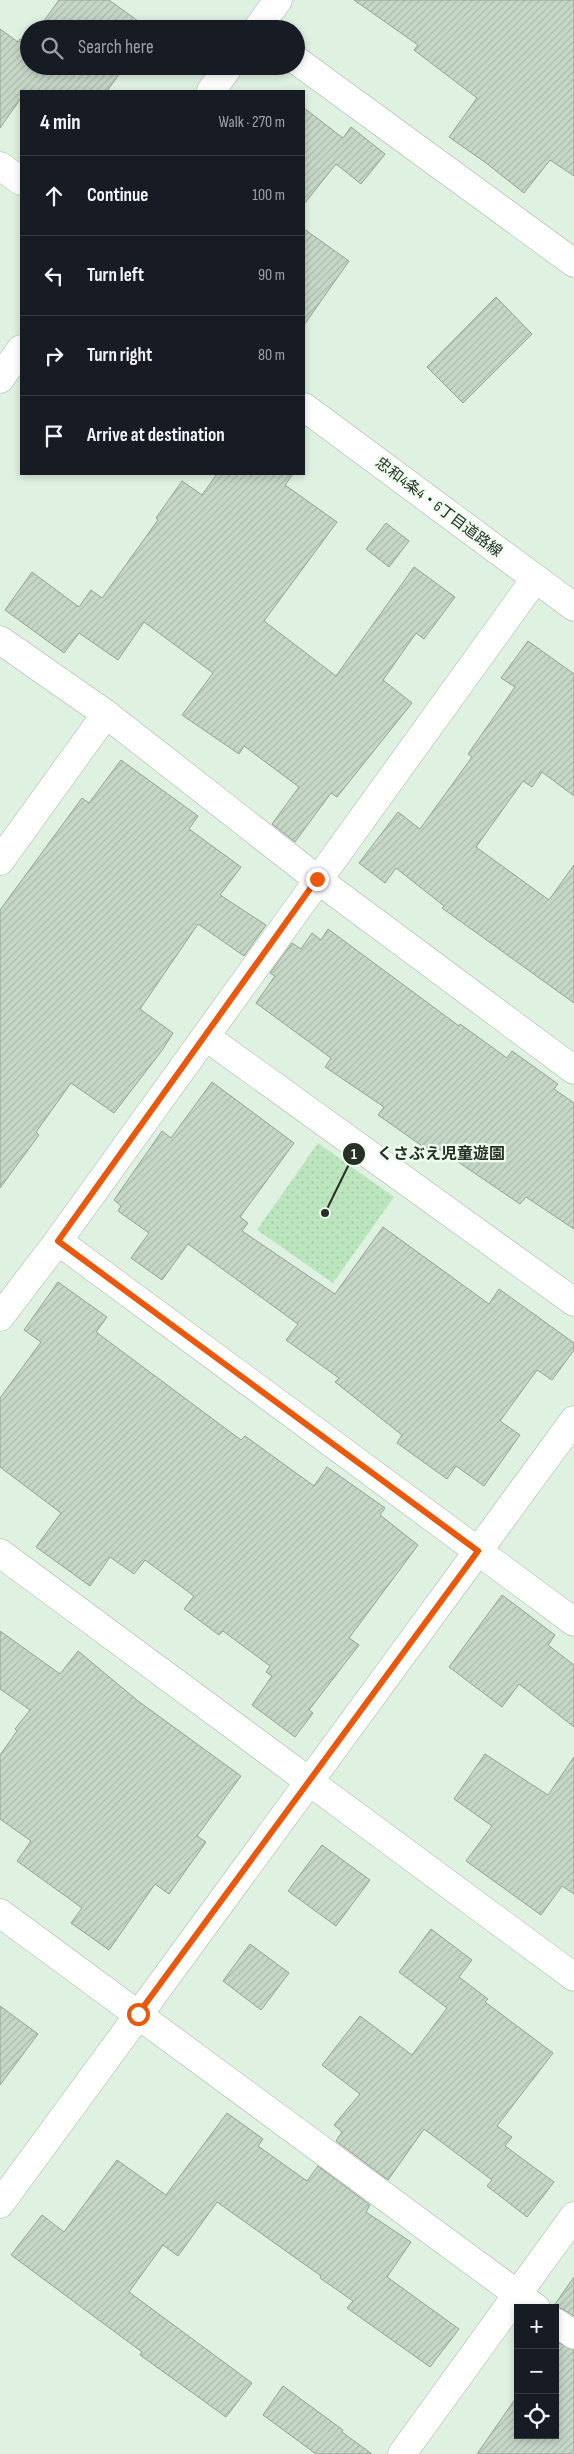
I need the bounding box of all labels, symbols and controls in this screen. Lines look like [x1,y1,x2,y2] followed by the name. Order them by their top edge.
[20,20,305,75] search box
[38,34,66,62] icon: search
[78,36,154,59] text: Search here
[40,110,81,135] text: 4 min
[219,113,285,132] text: Walk · 270 m
[40,182,68,210] icon: ahead
[87,184,148,207] text: Continue
[252,186,285,205] text: 100 m
[40,262,68,290] icon: left
[87,264,144,287] text: Turn left
[258,266,285,285] text: 90 m
[40,342,68,370] icon: right
[87,344,152,367] text: Turn right
[258,346,285,365] text: 80 m
[40,422,68,450] icon: arrive
[87,424,225,447] text: Arrive at destination
[371,453,506,561] street label: 忠和4条4・6丁目道路線
[306,868,329,891] route end
[342,1138,515,1169] callout: くさぶえ児童遊園
[377,1144,505,1164] text: くさぶえ児童遊園
[351,1145,357,1164] text: 1
[127,2003,150,2026] route start
[514,2304,559,2439] map controls
[514,2304,559,2349] button: +
[514,2349,559,2394] button: −
[514,2394,559,2439] button: locate

